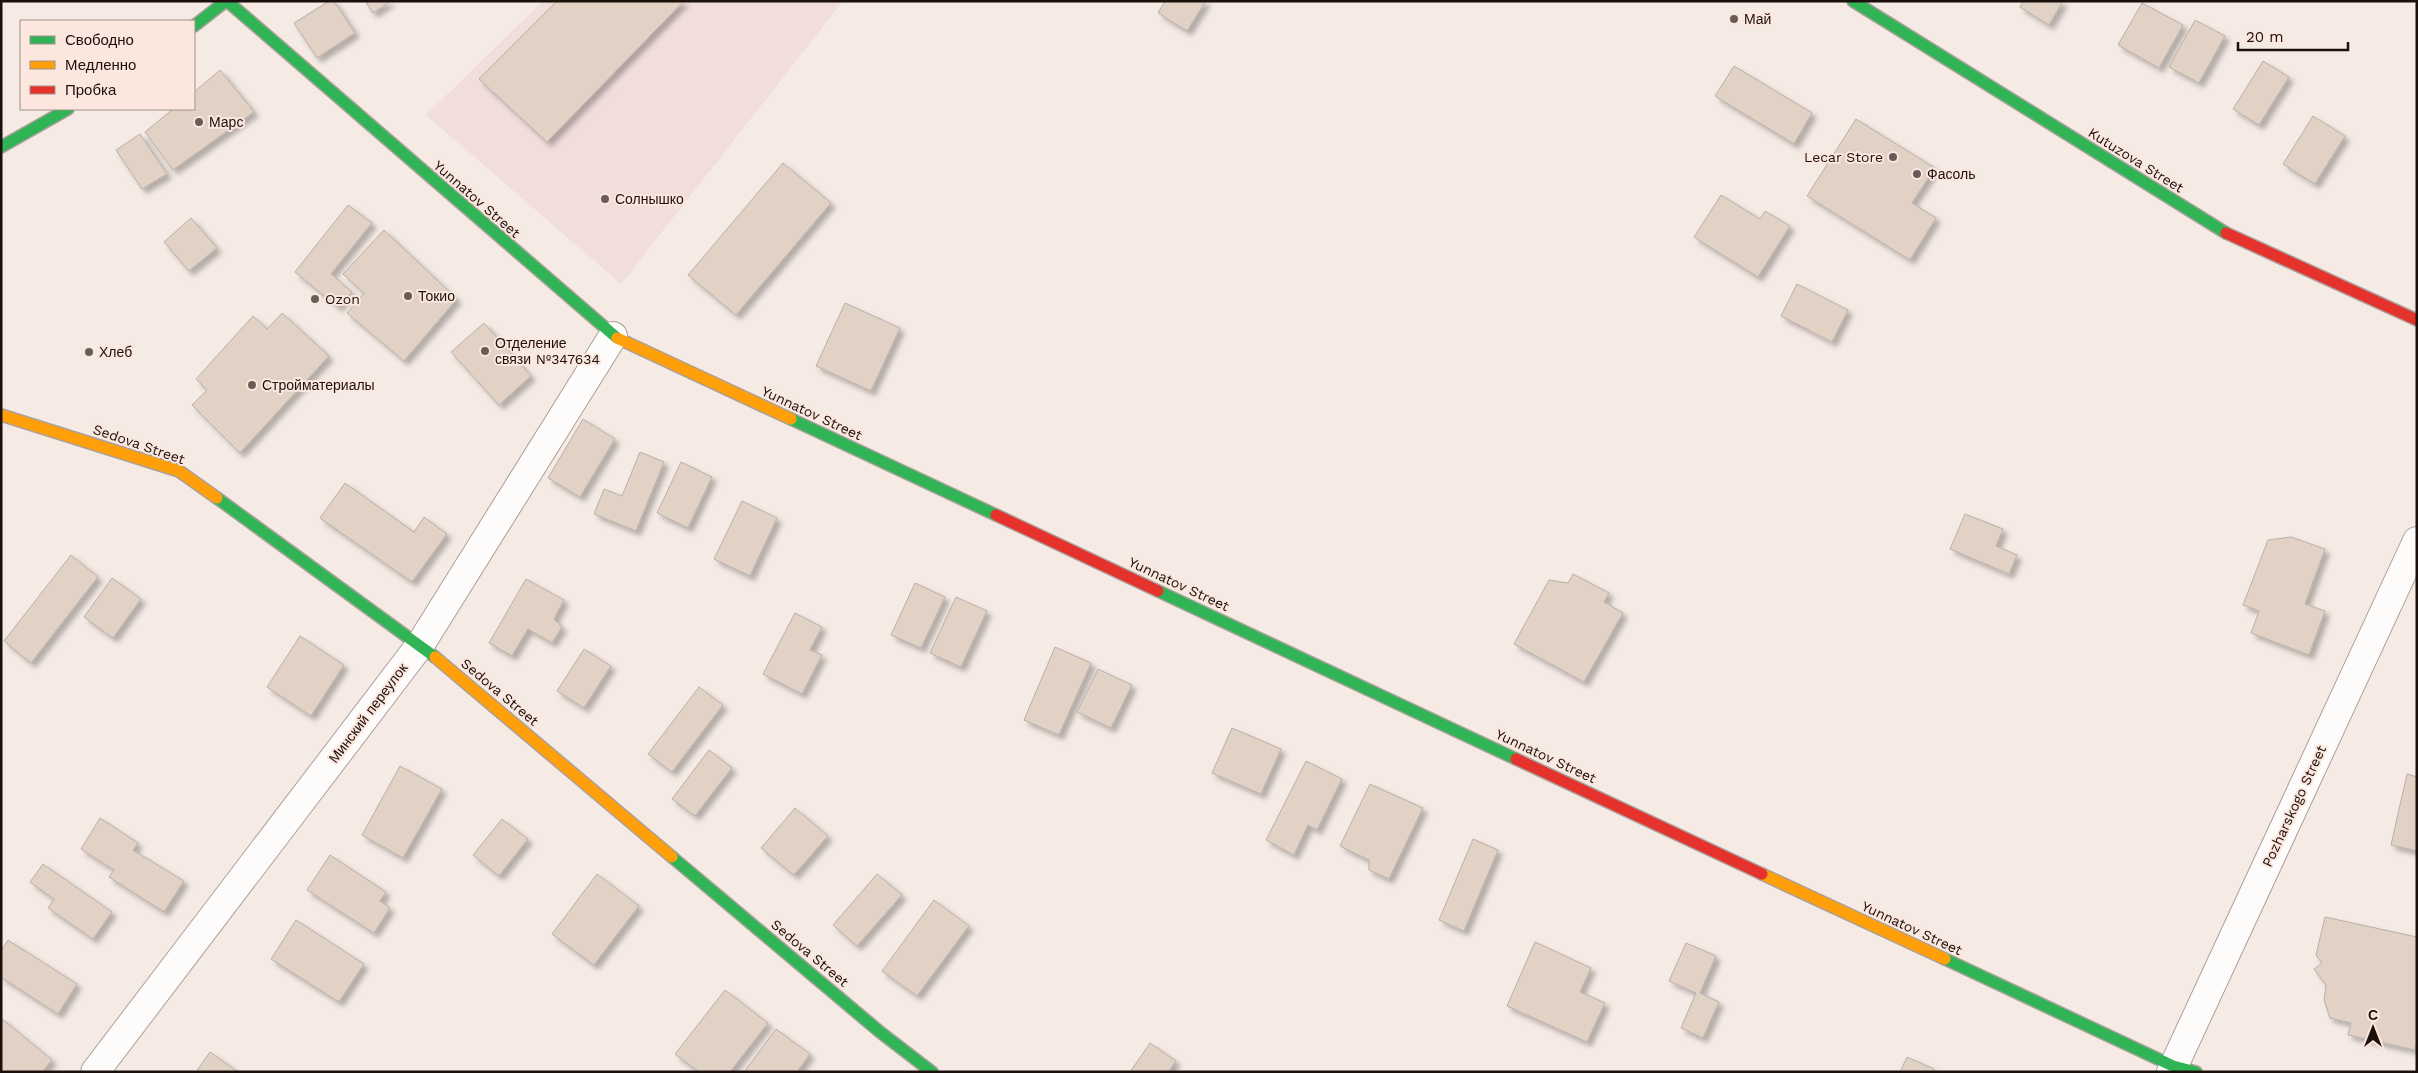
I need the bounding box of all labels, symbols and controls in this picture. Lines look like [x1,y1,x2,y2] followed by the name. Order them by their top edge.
[1744,11,1771,27] place label: Май
[1728,13,1740,25] marker: Май
[20,20,195,110] legend
[2238,20,2348,52] scale bar
[2246,28,2284,46] text: 20 m
[65,31,134,49] text: Свободно
[65,56,136,74] text: Медленно
[65,81,117,99] text: Пробка
[209,114,243,130] place label: Марс
[193,116,205,128] marker: Марс
[2085,124,2187,196] street label: Kutuzova Street
[1804,149,1883,165] place label: Lecar Store
[1887,151,1899,163] marker: Lecar Store
[431,157,523,241] street label: Yunnatov Street
[1927,166,1976,182] place label: Фасоль
[1911,168,1923,180] marker: Фасоль
[615,191,684,207] place label: Солнышко
[599,193,611,205] marker: Солнышко
[418,288,455,304] place label: Токио
[402,290,414,302] marker: Токио
[325,291,360,307] place label: Ozon
[309,293,321,305] marker: Ozon
[495,335,600,367] place label: Отделение связи №347634
[99,344,132,360] place label: Хлеб
[479,345,491,357] marker: Отделение связи №347634
[83,346,95,358] marker: Хлеб
[262,377,375,393] place label: Стройматериалы
[246,379,258,391] marker: Стройматериалы
[759,383,865,443] street label: Yunnatov Street
[91,421,187,467] street label: Sedova Street
[1126,554,1232,614] street label: Yunnatov Street
[458,655,542,729] street label: Sedova Street
[325,659,411,766] street label: Минский переулок
[1493,726,1599,786] street label: Yunnatov Street
[2259,742,2329,869] street label: Pozharskogo Street
[1859,898,1965,958] street label: Yunnatov Street
[768,916,852,990] street label: Sedova Street
[2348,1003,2398,1053] north arrow
[2368,1007,2378,1023] text: С

